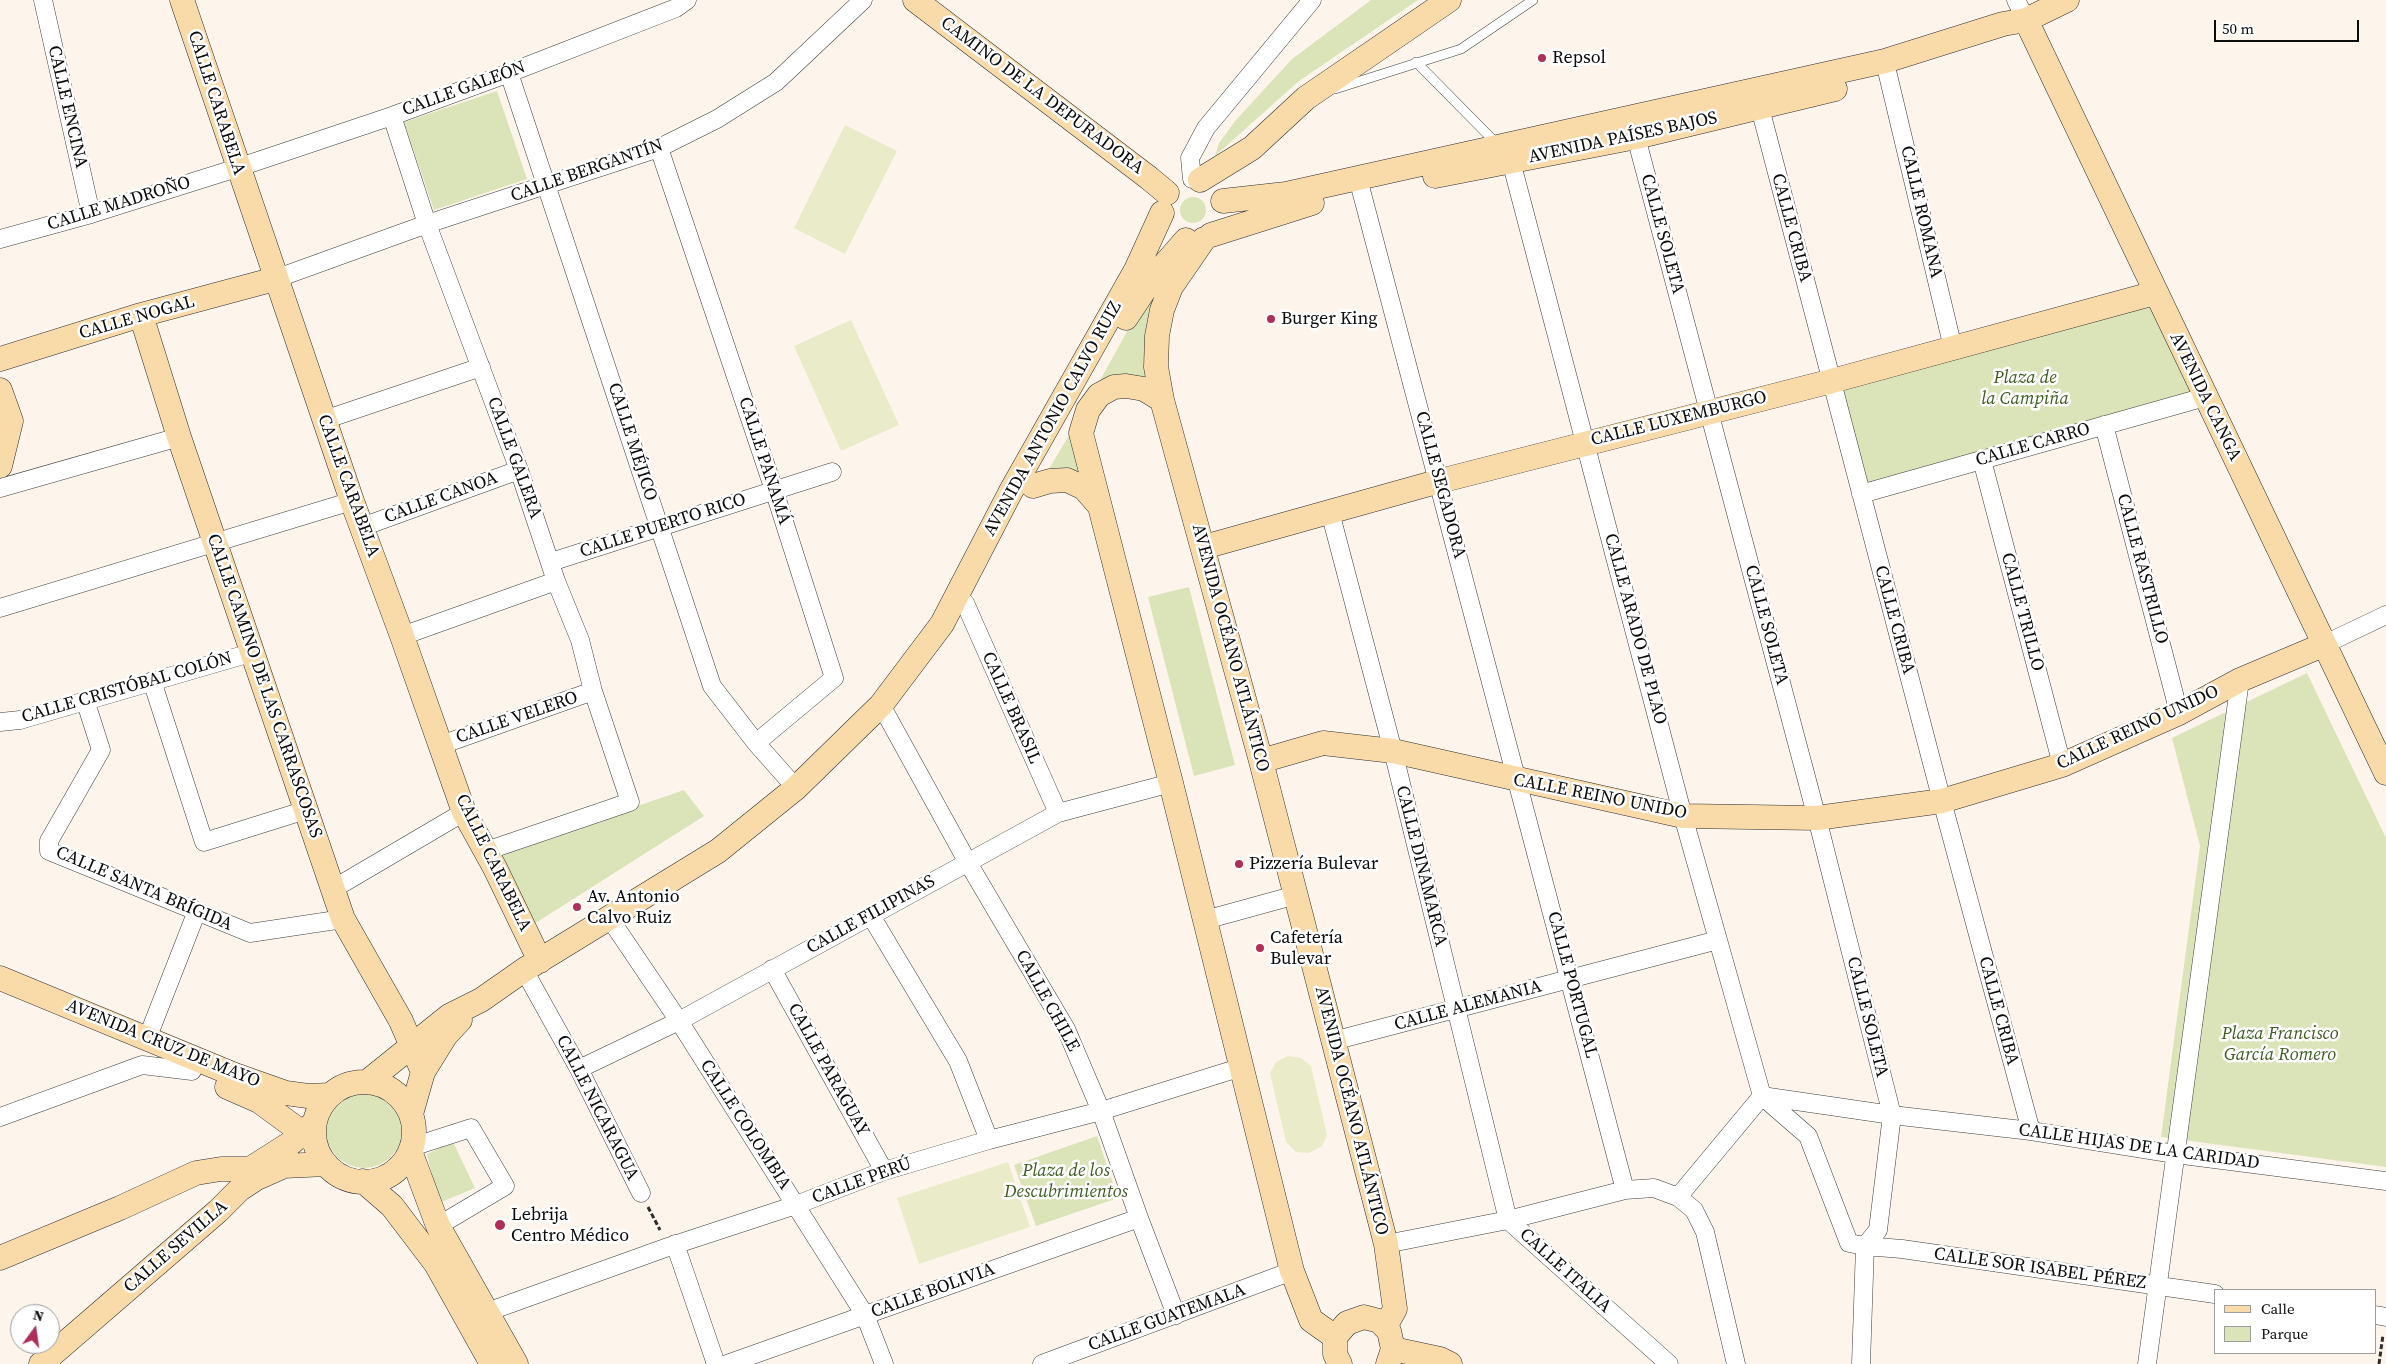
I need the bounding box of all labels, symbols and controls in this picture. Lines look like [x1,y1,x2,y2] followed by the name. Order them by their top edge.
[2216,10,2361,42] scale bar
[936,12,1148,180] street label: CAMINO DE LA DEPURADORA
[2222,18,2254,39] text: 50 m
[183,28,249,178] street label: CALLE CARABELA
[42,44,92,170] street label: CALLE ENCINA
[1552,47,1606,69] place label: Repsol
[1536,52,1548,64] marker: Repsol
[399,57,529,121] street label: CALLE GALEÓN
[1527,107,1719,169] street label: AVENIDA PAÍSES BAJOS
[508,135,666,207] street label: CALLE BERGANTÍN
[1895,144,1947,280] street label: CALLE ROMANA
[1766,171,1816,285] street label: CALLE CRIBA
[45,172,193,236] street label: CALLE MADROÑO
[1636,172,1688,296] street label: CALLE SOLETA
[77,291,197,345] street label: CALLE NOGAL
[979,298,1127,540] street label: AVENIDA ANTONIO CALVO RUIZ
[1281,308,1378,330] place label: Burger King
[1265,313,1277,325] marker: Burger King
[2165,329,2245,465] street label: AVENIDA CANGA
[1981,367,2069,409] park label: Plaza de la Campiña
[603,380,661,504] street label: CALLE MÉJICO
[1589,387,1769,451] street label: CALLE LUXEMBURGO
[482,394,546,522] street label: CALLE GALERA
[733,395,795,527] street label: CALLE PANAMÁ
[1410,409,1470,561] street label: CALLE SEGADORA
[312,412,384,560] street label: CALLE CARABELA
[1973,418,2093,472] street label: CALLE CARRO
[381,468,501,528] street label: CALLE CANOA
[577,489,749,563] street label: CALLE PUERTO RICO
[2112,492,2172,646] street label: CALLE RASTRILLO
[1186,522,1274,774] street label: AVENIDA OCÉANO ATLÁNTICO
[202,531,326,841] street label: CALLE CAMINO DE LAS CARRASCOSAS
[1599,531,1671,727] street label: CALLE ARADO DE PLAO
[1996,550,2048,674] street label: CALLE TRILLO
[1740,563,1792,687] street label: CALLE SOLETA
[1869,563,1919,677] street label: CALLE CRIBA
[19,648,235,728] street label: CALLE CRISTÓBAL COLÓN
[977,649,1045,767] street label: CALLE BRASIL
[2054,681,2222,775] street label: CALLE REINO UNIDO
[453,687,581,749] street label: CALLE VELERO
[1511,770,1689,824] street label: CALLE REINO UNIDO
[1391,783,1451,949] street label: CALLE DINAMARCA
[450,791,536,935] street label: CALLE CARABELA
[52,842,236,936] street label: CALLE SANTA BRÍGIDA
[1249,853,1378,875] place label: Pizzería Bulevar
[1233,858,1245,870] marker: Pizzería Bulevar
[803,871,939,959] street label: CALLE FILIPINAS
[587,886,680,929] place label: Av. Antonio Calvo Ruiz
[571,901,583,913] marker: Av. Antonio Calvo Ruiz
[1542,909,1602,1061] street label: CALLE PORTUGAL
[1270,927,1343,970] place label: Cafetería Bulevar
[1254,942,1266,954] marker: Cafetería Bulevar
[1010,947,1084,1055] street label: CALLE CHILE
[1973,954,2023,1068] street label: CALLE CRIBA
[1842,955,1892,1079] street label: CALLE SOLETA
[1392,976,1544,1036] street label: CALLE ALEMANIA
[1310,984,1392,1238] street label: AVENIDA OCÉANO ATLÁNTICO
[63,995,263,1093] street label: AVENIDA CRUZ DE MAYO
[783,1000,873,1140] street label: CALLE PARAGUAY
[2221,1023,2339,1066] park label: Plaza Francisco García Romero
[551,1032,643,1184] street label: CALLE NICARAGUA
[695,1056,795,1194] street label: CALLE COLOMBIA
[2017,1119,2261,1175] street label: CALLE HIJAS DE LA CARIDAD
[809,1153,915,1209] street label: CALLE PERÚ
[1004,1160,1128,1202] park label: Plaza de los Descubrimientos
[120,1196,232,1298] street label: CALLE SEVILLA
[511,1204,629,1246] place label: Lebrija Centro Médico
[493,1218,507,1232] marker: Lebrija Centro Médico
[1515,1224,1615,1318] street label: CALLE ITALIA
[1932,1243,2148,1295] street label: CALLE SOR ISABEL PÉREZ
[868,1259,998,1323] street label: CALLE BOLIVIA
[1085,1279,1249,1357] street label: CALLE GUATEMALA
[2214,1289,2376,1354] legend
[2261,1298,2295,1319] text: Calle
[10,1304,60,1354] north arrow
[31,1304,46,1326] text: N
[2261,1323,2308,1344] text: Parque

